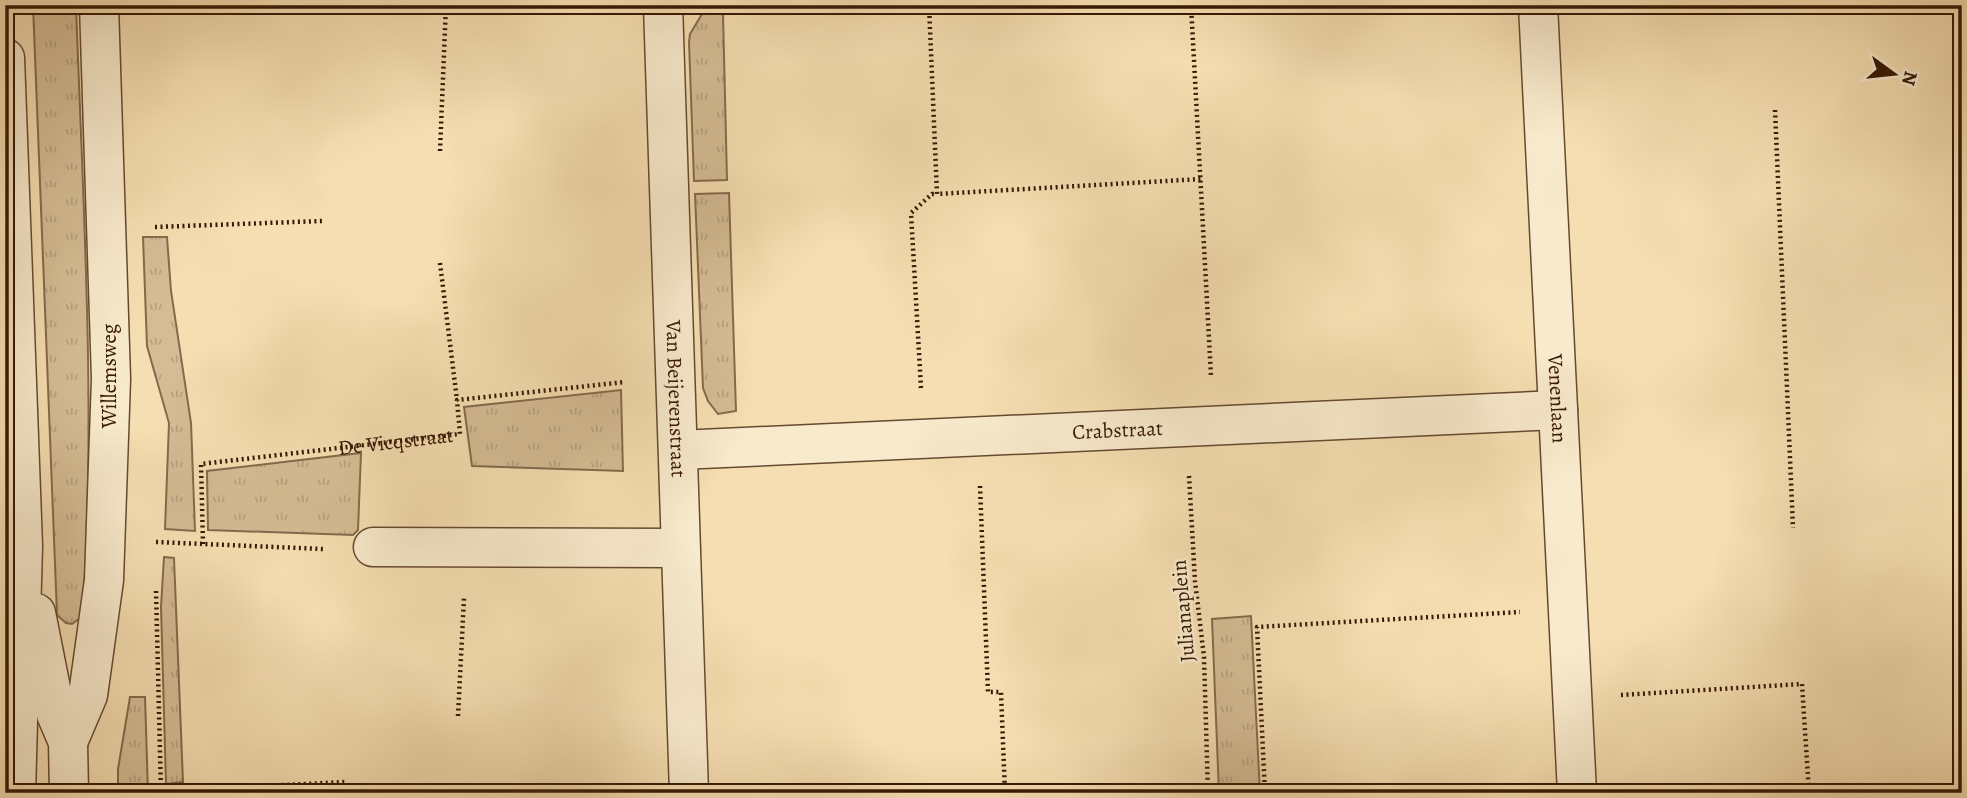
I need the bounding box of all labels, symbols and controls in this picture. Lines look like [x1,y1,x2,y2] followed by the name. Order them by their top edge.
[1858,38,1928,108] north arrow
[1895,68,1924,88] text: N
[659,319,693,478] street label: Van Beijerenstraat
[95,323,123,429] street label: Willemsweg
[1541,352,1574,444] street label: Venenlaan
[1072,414,1164,446] street label: Crabstraat
[337,421,455,462] street label: De Vicqstraat
[1165,559,1201,663] street label: Julianaplein

